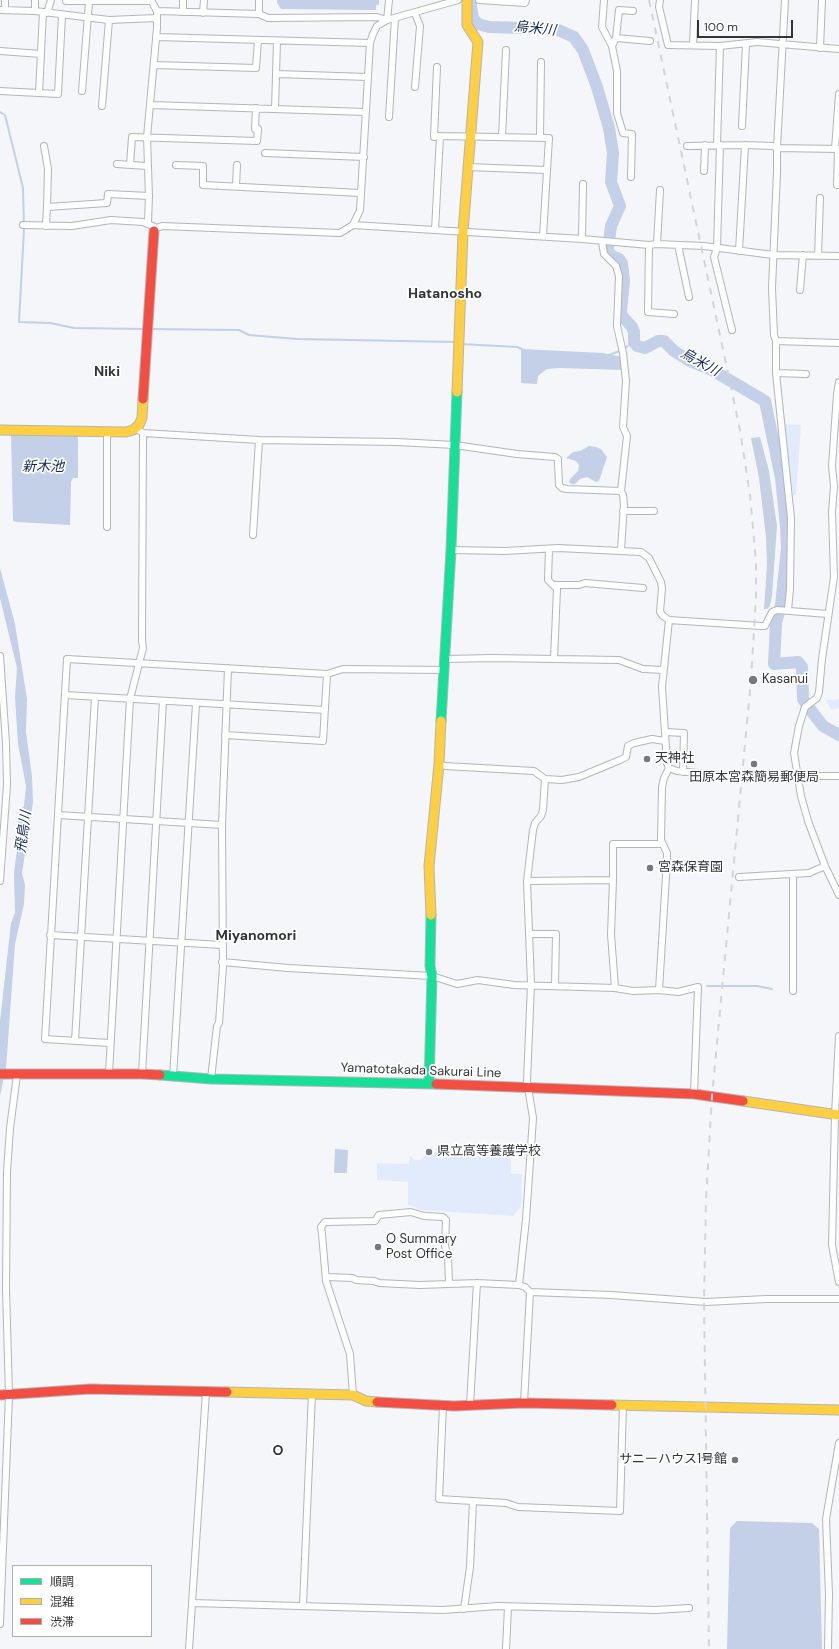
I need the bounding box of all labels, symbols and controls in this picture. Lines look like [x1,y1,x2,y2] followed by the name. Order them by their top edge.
[699,12,795,38] scale bar
[513,18,557,40] water label: 烏米川
[704,19,738,35] text: 100 m
[408,286,482,302] district label: Hatanosho
[678,345,722,381] water label: 烏米川
[94,364,120,380] district label: Niki
[22,459,64,475] water label: 新木池
[762,672,808,688] place label: Kasanui
[747,674,759,686] marker: Kasanui
[655,751,694,767] place label: 天神社
[642,754,652,764] marker: 天神社
[749,759,759,769] marker: 田原本宮森簡易郵便局
[689,770,819,786] place label: 田原本宮森簡易郵便局
[13,810,35,854] water label: 飛鳥川
[658,860,723,876] place label: 宮森保育園
[645,863,655,873] marker: 宮森保育園
[216,928,296,944] district label: Miyanomori
[340,1060,502,1082] street label: Yamatotakada Sakurai Line
[437,1144,541,1160] place label: 県立高等養護学校
[424,1147,434,1157] marker: 県立高等養護学校
[386,1232,457,1263] place label: O Summary Post Office
[373,1242,383,1252] marker: O Summary Post Office
[273,1443,283,1459] district label: O
[619,1452,727,1468] place label: サニーハウス1号館
[730,1455,740,1465] marker: サニーハウス1号館
[12,1565,152,1637] legend
[50,1574,74,1590] text: 順調
[50,1594,74,1610] text: 混雑
[50,1614,74,1630] text: 渋滞

